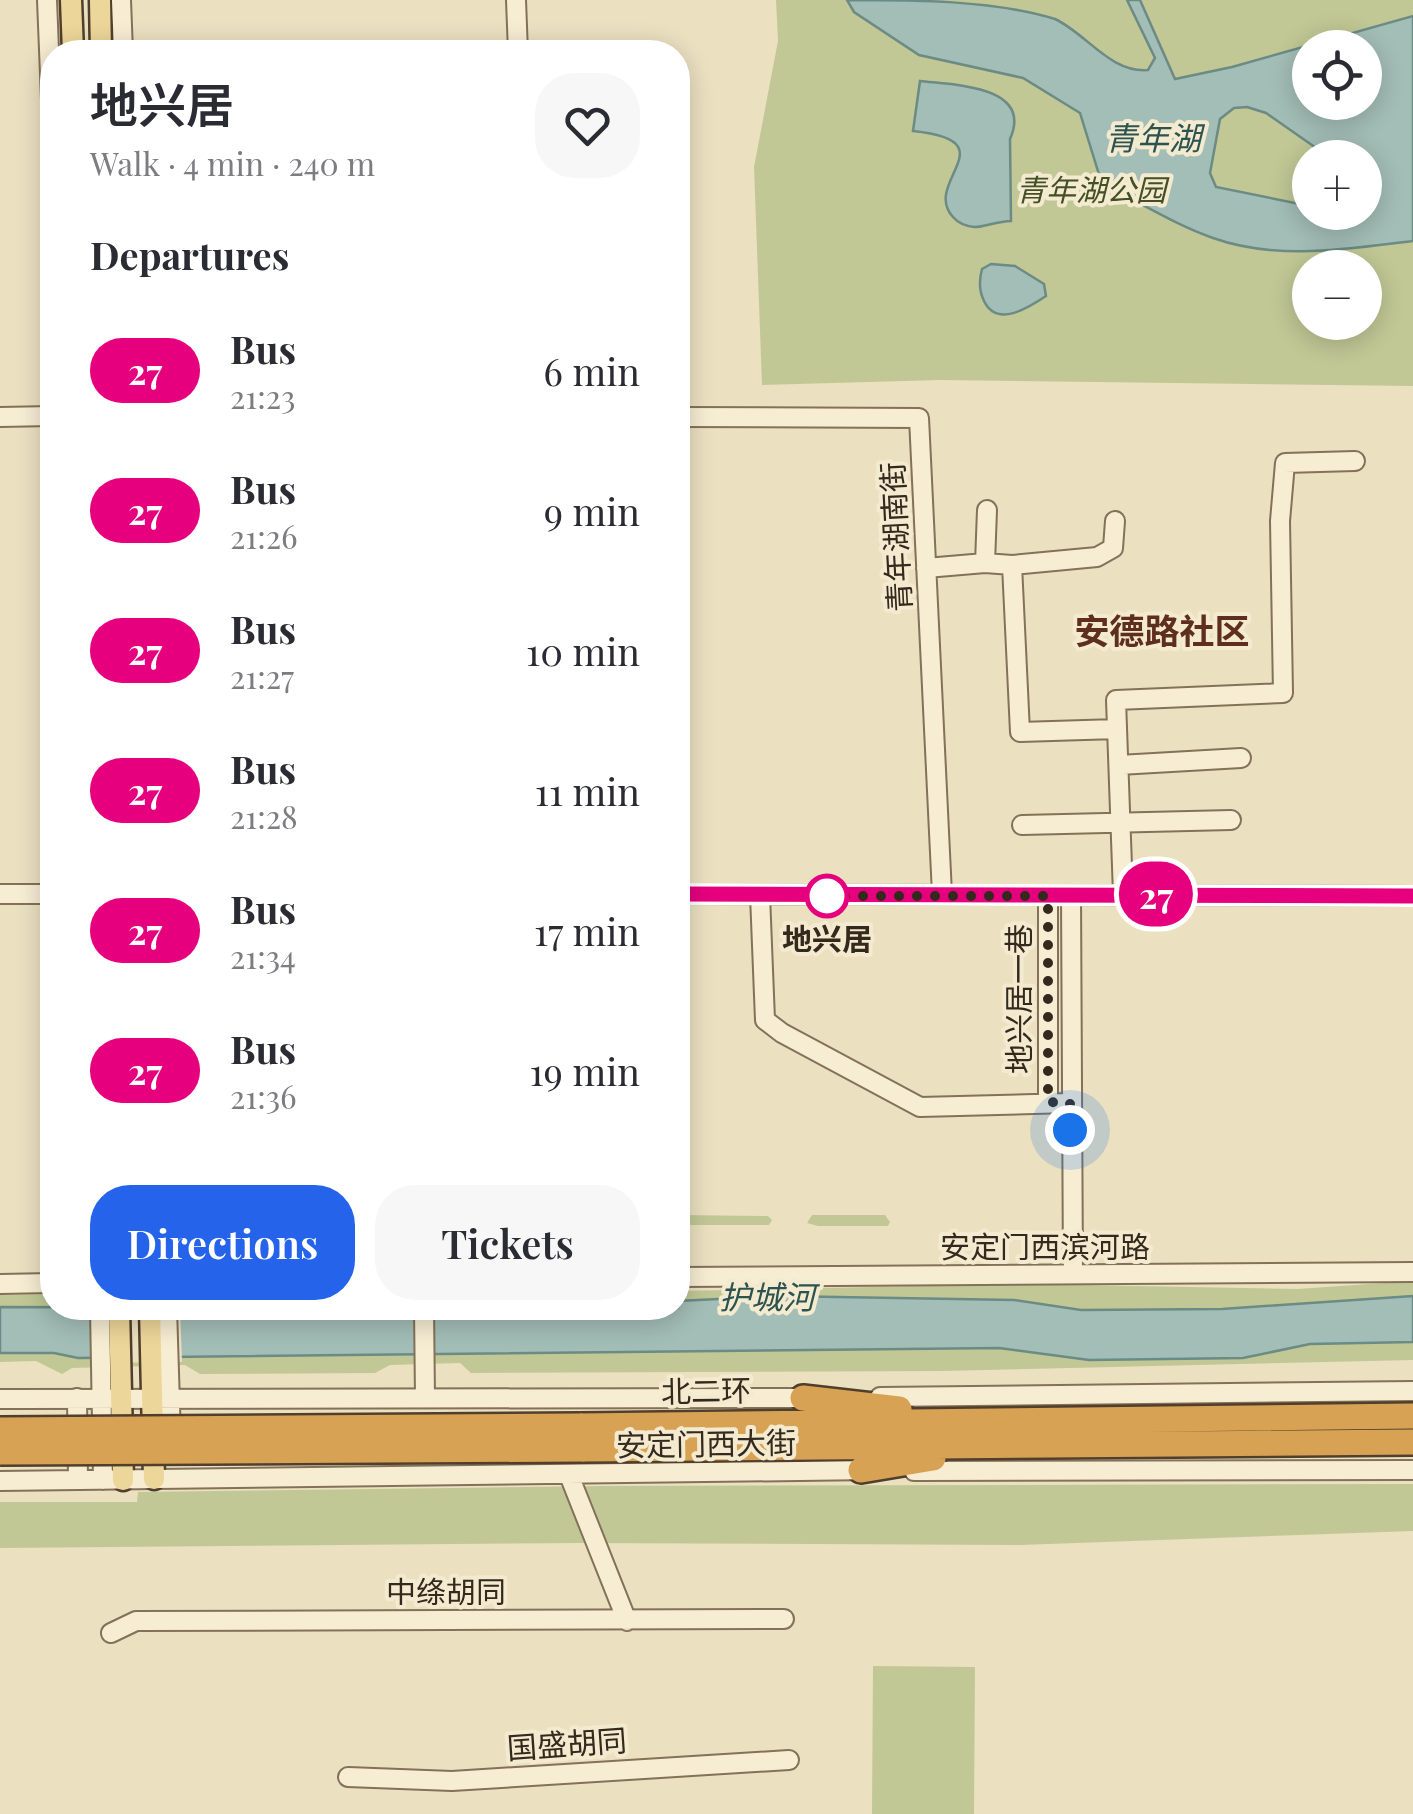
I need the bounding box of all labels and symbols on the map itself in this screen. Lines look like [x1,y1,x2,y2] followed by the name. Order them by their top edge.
[1105,115,1206,158] water label: 青年湖
[1016,169,1170,209] park label: 青年湖公园
[871,461,919,613] street label: 青年湖南街
[1074,606,1250,653] district label: 安德路社区
[1111,862,1201,926] line badge: 27
[806,875,848,917] marker: 地兴居
[782,918,872,958] place label: 地兴居
[998,924,1038,1074] street label: 地兴居一巷
[1045,1105,1095,1155] your location
[940,1226,1150,1266] street label: 安定门西滨河路
[719,1274,821,1317] water label: 护城河
[661,1369,751,1411] street label: 北二环
[616,1421,796,1465] street label: 安定门西大街
[386,1571,506,1611] street label: 中绦胡同
[506,1719,628,1767] street label: 国盛胡同

